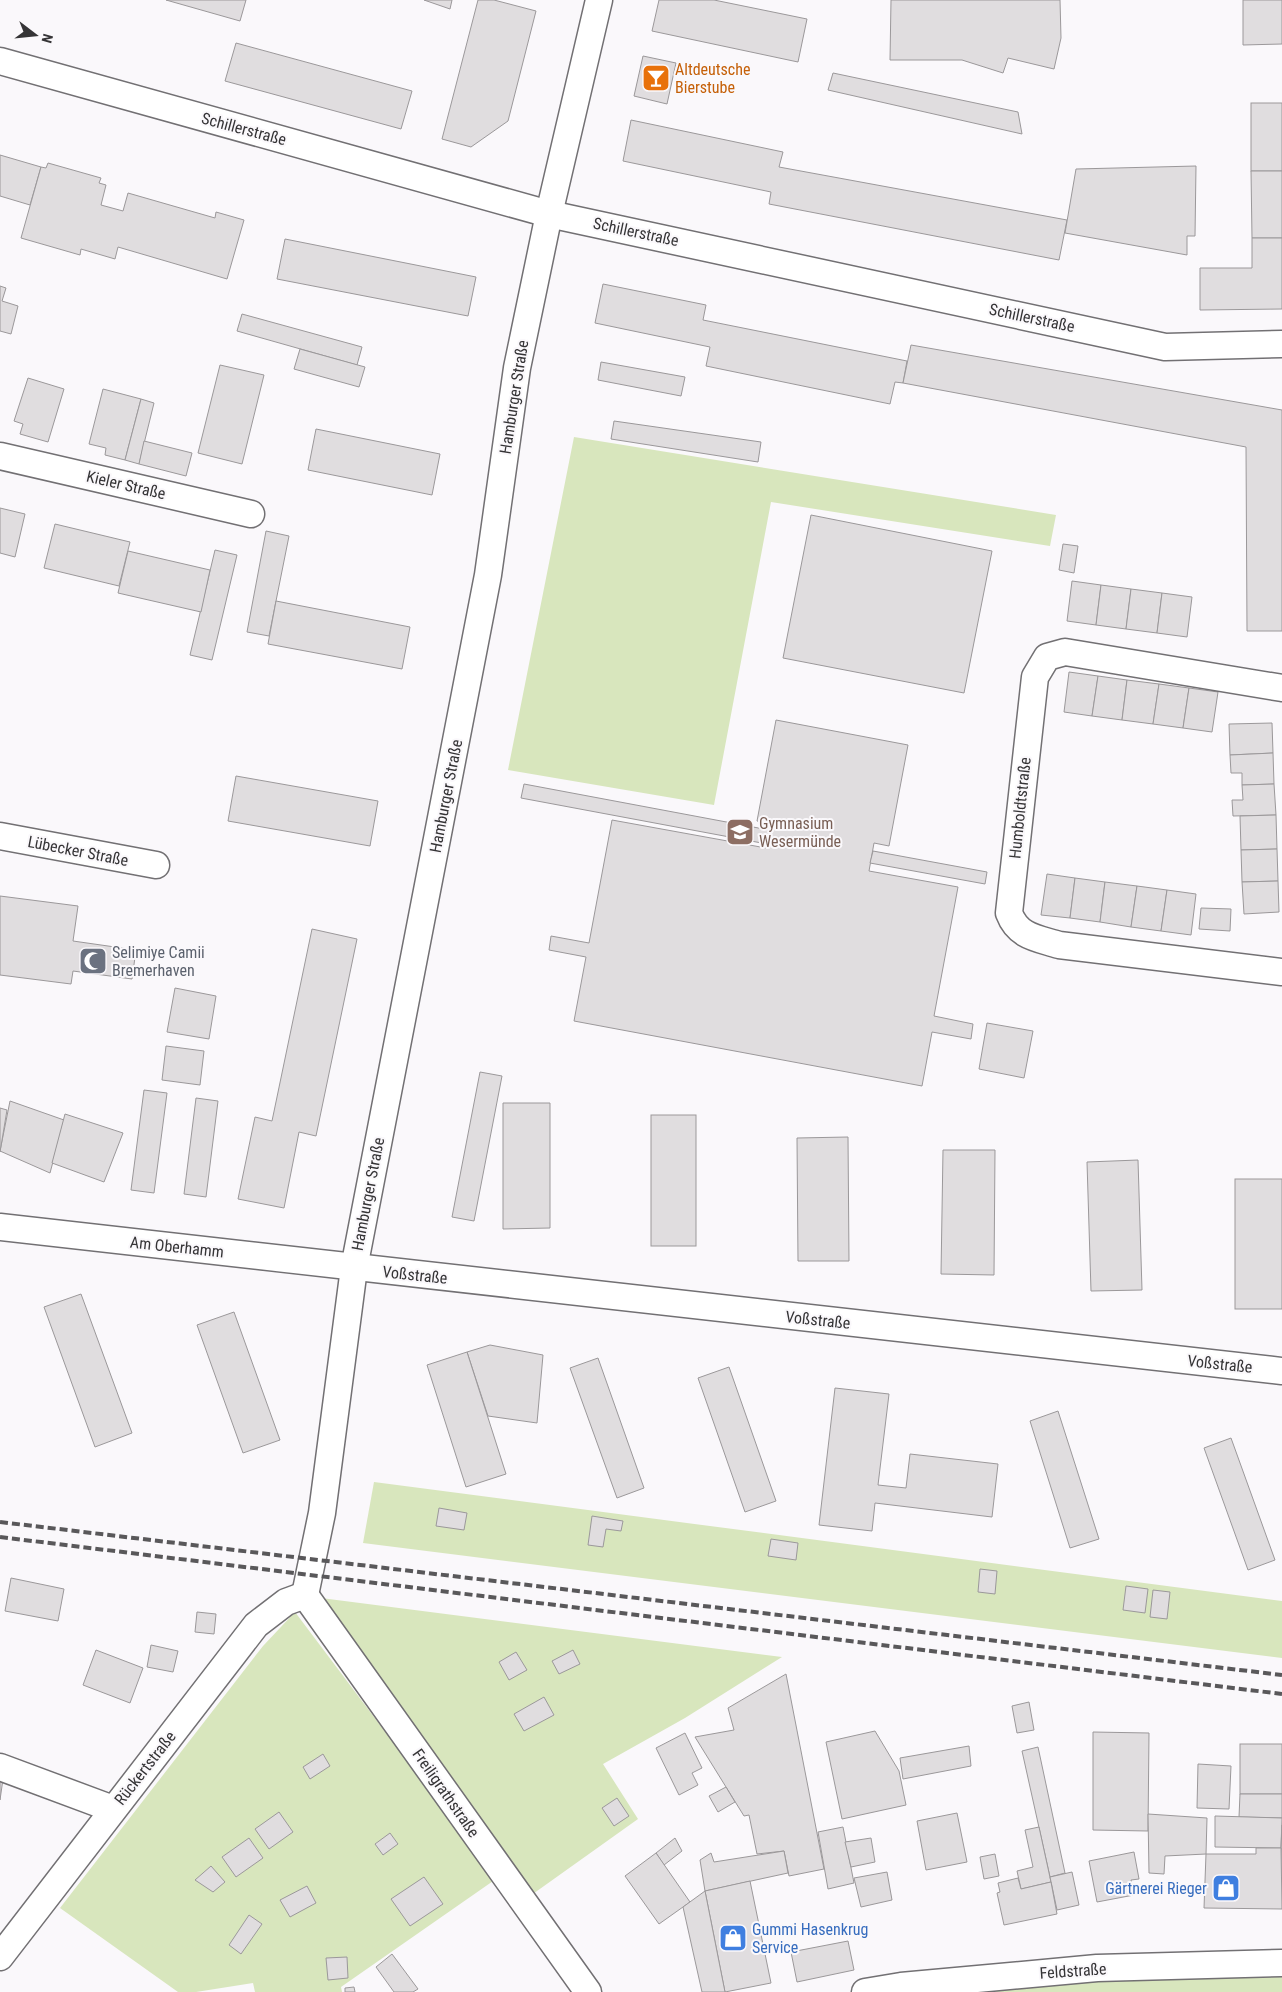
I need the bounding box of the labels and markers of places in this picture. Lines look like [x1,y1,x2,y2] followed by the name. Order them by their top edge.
[675,60,750,97] place label: Altdeutsche Bierstube
[641,63,671,93] bar icon: Altdeutsche Bierstube
[759,814,841,851] place label: Gymnasium Wesermünde
[725,817,755,847] school or university icon: Gymnasium Wesermünde
[112,943,205,980] place label: Selimiye Camii Bremerhaven
[78,946,108,976] mosque icon: Selimiye Camii Bremerhaven
[1211,1873,1241,1903] shop icon: Gärtnerei Rieger
[1105,1879,1207,1898] place label: Gärtnerei Rieger
[752,1920,868,1957] place label: Gummi Hasenkrug Service
[718,1923,748,1953] shop icon: Gummi Hasenkrug Service

